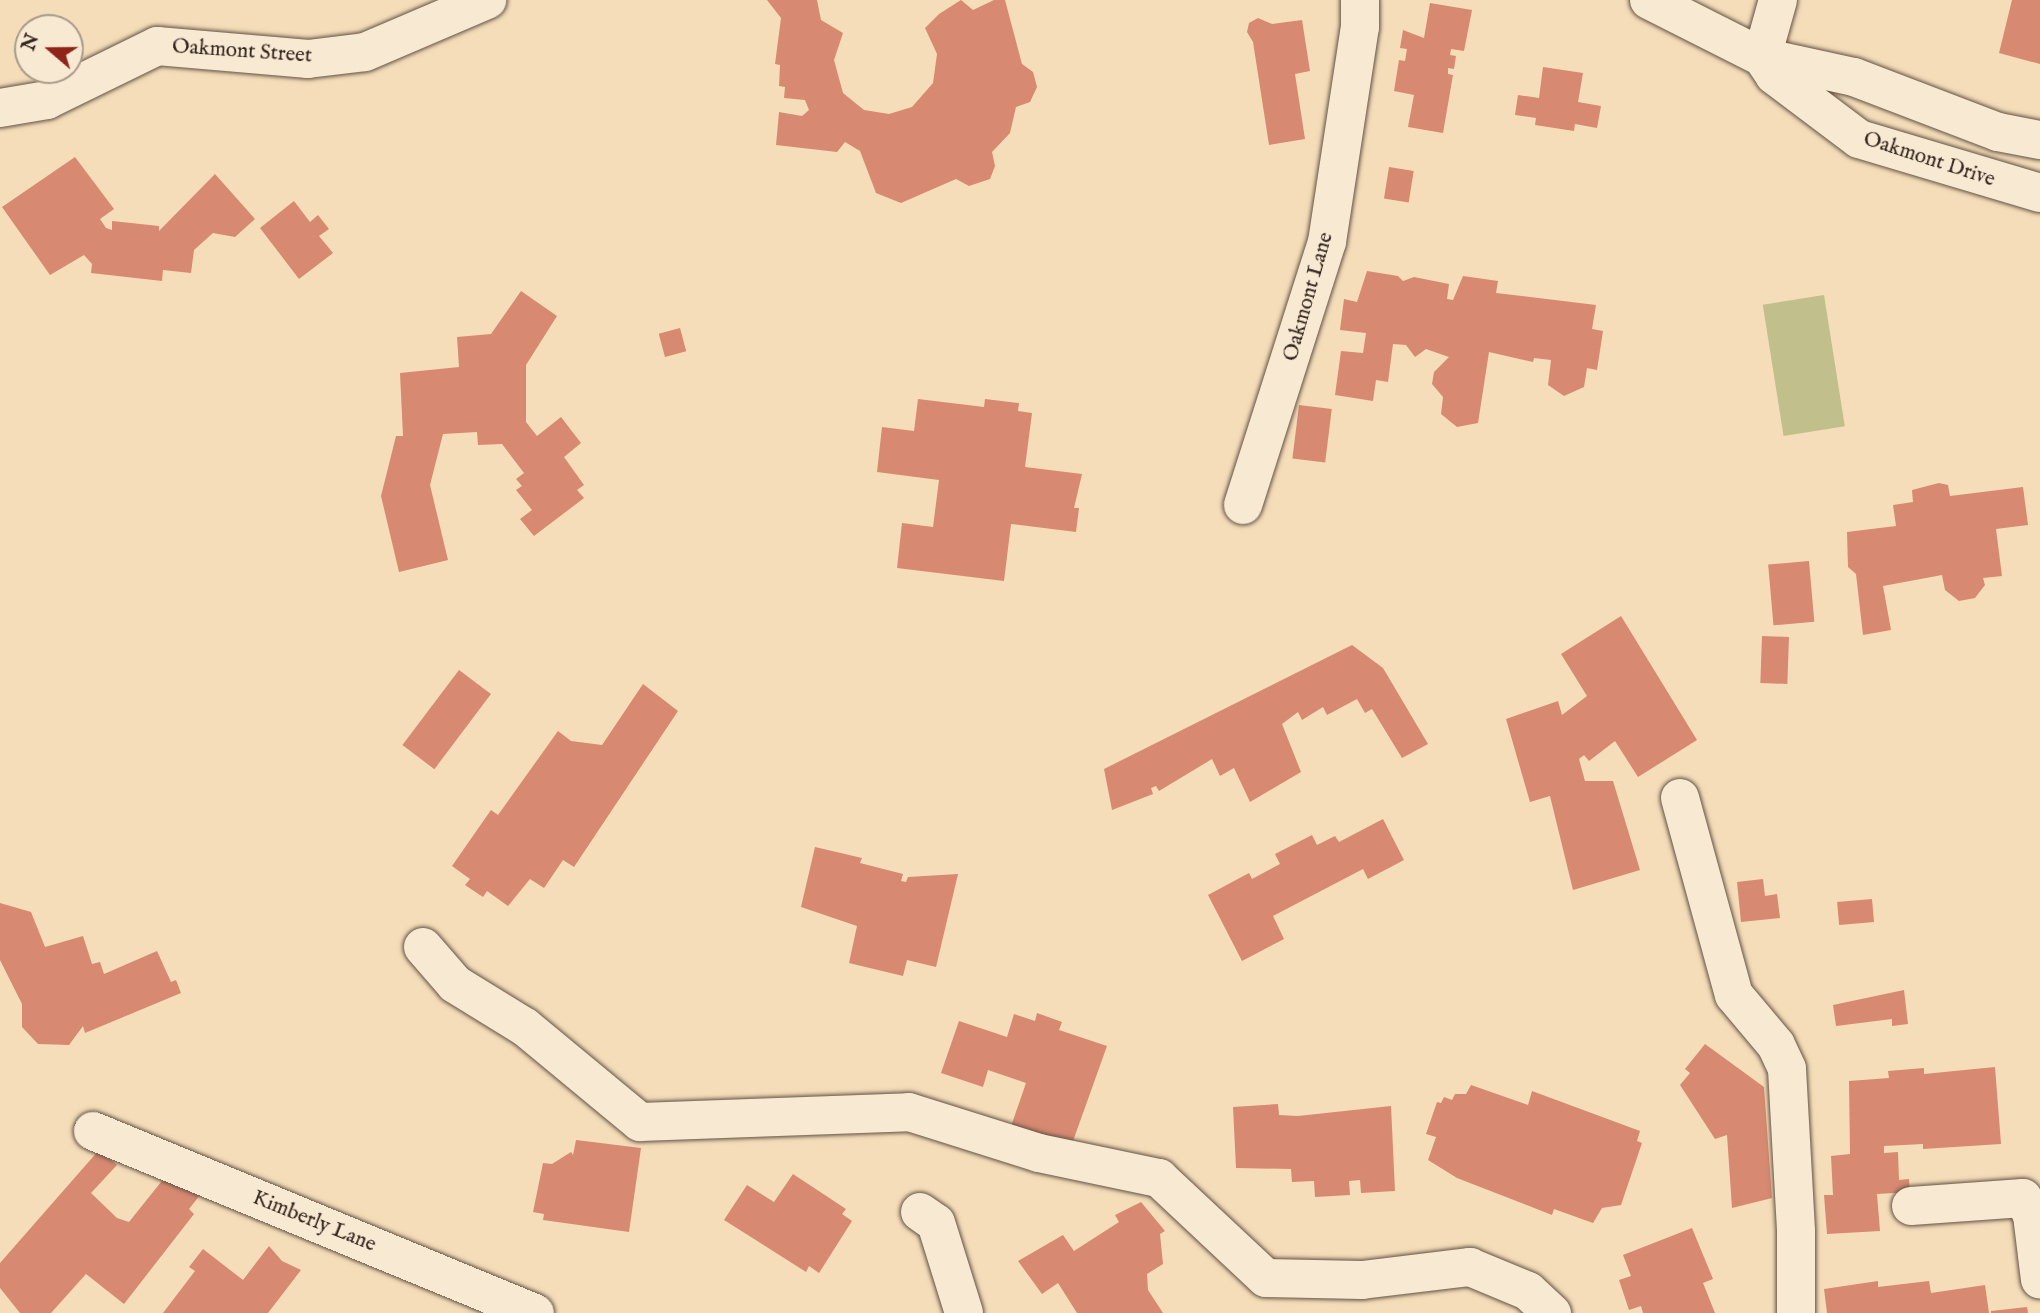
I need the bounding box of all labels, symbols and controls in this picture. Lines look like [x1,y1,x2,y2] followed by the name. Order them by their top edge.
[14,14,84,84] north arrow
[17,31,45,54] text: N
[171,35,313,69] street label: Oakmont Street
[1860,127,1998,193] street label: Oakmont Drive
[1279,230,1339,364] street label: Oakmont Lane
[249,1186,379,1258] street label: Kimberly Lane

